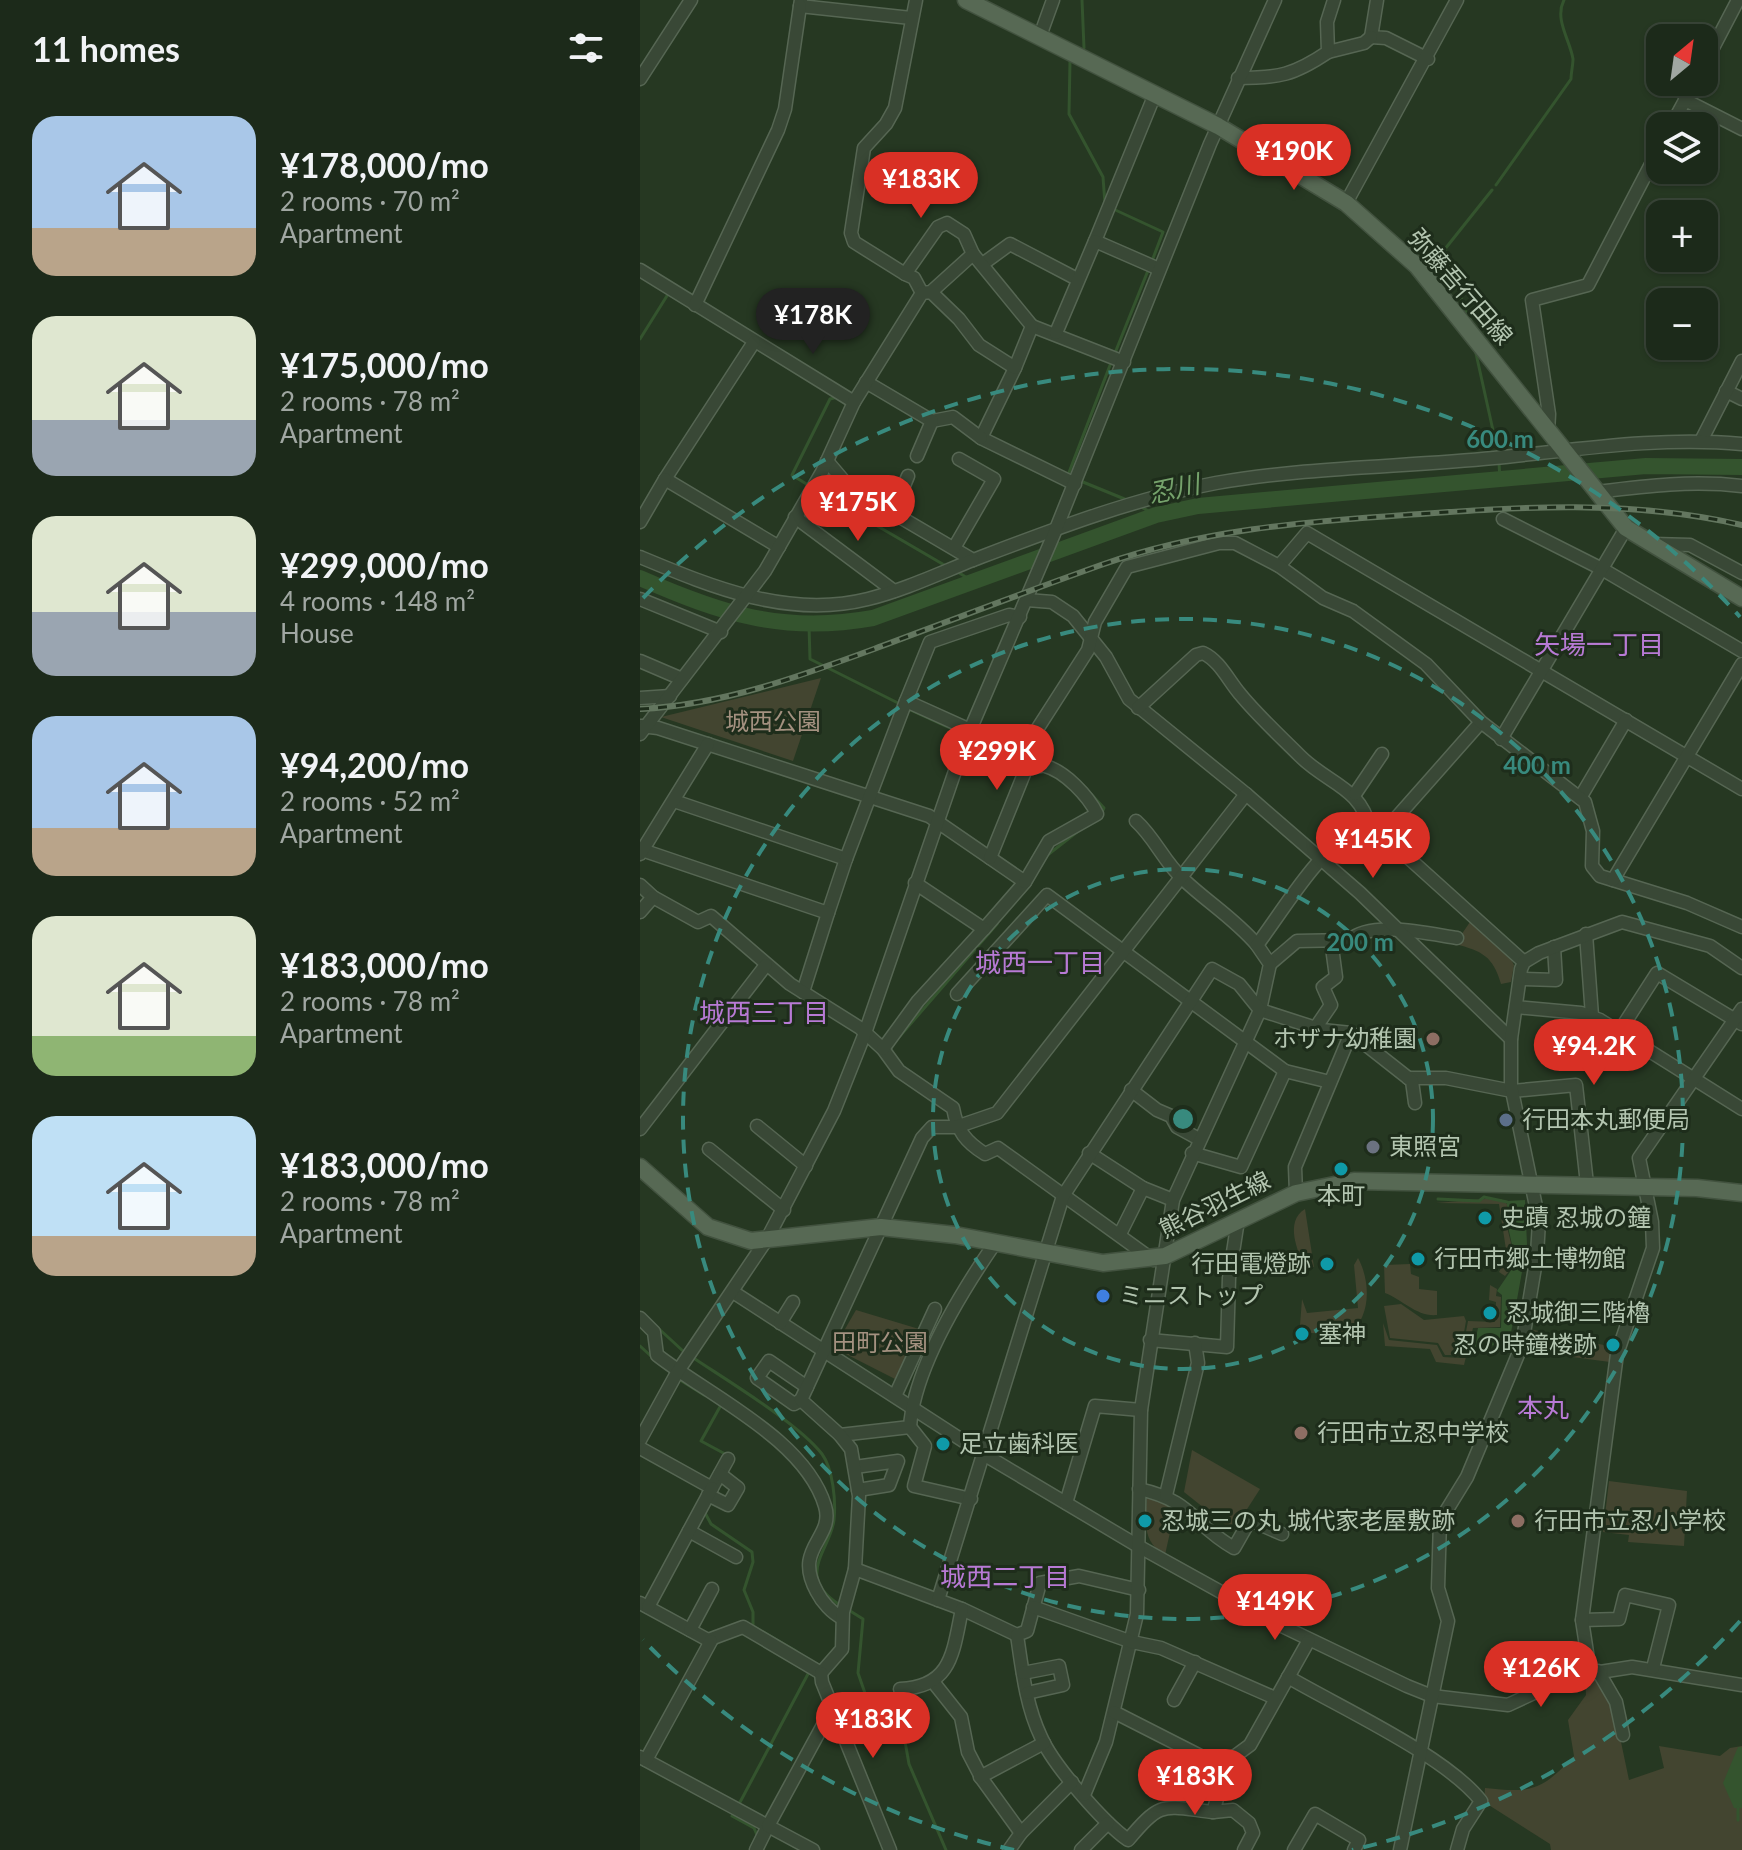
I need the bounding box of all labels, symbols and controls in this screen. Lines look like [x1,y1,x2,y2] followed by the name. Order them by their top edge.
[1646,24,1718,96] north arrow
[1646,24,1718,360] map controls
[564,26,608,70] icon: filters
[32,28,180,69] text: 11 homes
[1646,112,1718,184] button: layers
[1238,124,1350,192] pin: ¥190K
[1255,134,1333,166] text: ¥190K
[280,144,489,185] text: ¥178,000/mo
[96,148,192,244] icon: home
[865,152,977,220] pin: ¥183K
[882,162,960,194] text: ¥183K
[280,185,460,217] text: 2 rooms · 70 m²
[1646,200,1718,272] button: +
[280,217,403,249] text: Apartment
[1403,222,1519,350] street label: 弥藤吾行田線
[757,288,869,356] pin: ¥178K
[1646,288,1718,360] button: −
[774,298,852,330] text: ¥178K
[280,344,489,385] text: ¥175,000/mo
[96,348,192,444] icon: home
[280,385,460,417] text: 2 rooms · 78 m²
[280,417,403,449] text: Apartment
[1466,424,1534,453] text: 600 m
[1145,466,1205,509] water label: 忍川
[802,475,914,543] pin: ¥175K
[819,485,897,517] text: ¥175K
[280,544,489,585] text: ¥299,000/mo
[96,548,192,644] icon: home
[280,585,475,617] text: 4 rooms · 148 m²
[280,617,354,649] text: House
[1534,628,1664,660] district label: 矢場一丁目
[725,706,821,735] park label: 城西公園
[941,724,1053,792] pin: ¥299K
[958,734,1036,766] text: ¥299K
[280,744,469,785] text: ¥94,200/mo
[96,748,192,844] icon: home
[1503,750,1571,779] text: 400 m
[280,785,460,817] text: 2 rooms · 52 m²
[1317,812,1429,880] pin: ¥145K
[280,817,403,849] text: Apartment
[1334,822,1412,854] text: ¥145K
[1326,927,1394,956] text: 200 m
[280,944,489,985] text: ¥183,000/mo
[975,946,1105,978] district label: 城西一丁目
[96,948,192,1044] icon: home
[280,985,460,1017] text: 2 rooms · 78 m²
[699,996,829,1028] district label: 城西三丁目
[280,1017,403,1049] text: Apartment
[1529,1019,1659,1087] pin: ¥94.2K
[1273,1023,1417,1052] place label: ホザナ幼稚園
[1552,1029,1636,1061] text: ¥94.2K
[1424,1030,1442,1048] marker: ホザナ幼稚園
[1522,1104,1690,1133] place label: 行田本丸郵便局
[1169,1105,1197,1133] centre of rings
[1497,1111,1515,1129] marker: 行田本丸郵便局
[1389,1131,1461,1160] place label: 東照宮
[1364,1138,1382,1156] marker: 東照宮
[280,1144,489,1185] text: ¥183,000/mo
[96,1148,192,1244] icon: home
[1332,1160,1350,1178] marker: 本町
[1154,1164,1275,1243] street label: 熊谷羽生線
[1317,1180,1365,1209] place label: 本町
[280,1185,460,1217] text: 2 rooms · 78 m²
[1501,1202,1651,1231] place label: 史蹟 忍城の鐘
[1476,1209,1494,1227] marker: 史蹟 忍城の鐘
[280,1217,403,1249] text: Apartment
[1434,1243,1626,1272] place label: 行田市郷土博物館
[1191,1248,1311,1277] place label: 行田電燈跡
[1409,1250,1427,1268] marker: 行田市郷土博物館
[1318,1255,1336,1273] marker: 行田電燈跡
[1119,1280,1263,1309] place label: ミニストップ
[1094,1287,1112,1305] marker: ミニストップ
[1506,1297,1650,1326] place label: 忍城御三階櫓
[1481,1304,1499,1322] marker: 忍城御三階櫓
[1318,1318,1366,1347] place label: 塞神
[1293,1325,1311,1343] marker: 塞神
[832,1327,928,1356] park label: 田町公園
[1453,1329,1597,1358] place label: 忍の時鐘楼跡
[1604,1336,1622,1354] marker: 忍の時鐘楼跡
[1517,1391,1569,1423] district label: 本丸
[1317,1417,1509,1446] place label: 行田市立忍中学校
[1292,1424,1310,1442] marker: 行田市立忍中学校
[959,1428,1079,1457] place label: 足立歯科医
[934,1435,952,1453] marker: 足立歯科医
[1161,1505,1455,1534] place label: 忍城三の丸 城代家老屋敷跡
[1534,1505,1726,1534] place label: 行田市立忍小学校
[1136,1512,1154,1530] marker: 忍城三の丸 城代家老屋敷跡
[1509,1512,1527,1530] marker: 行田市立忍小学校
[940,1560,1070,1592] district label: 城西二丁目
[1219,1574,1331,1642] pin: ¥149K
[1236,1584,1314,1616] text: ¥149K
[1485,1641,1597,1709] pin: ¥126K
[1502,1651,1580,1683] text: ¥126K
[817,1692,929,1760] pin: ¥183K
[834,1702,912,1734] text: ¥183K
[1139,1749,1251,1817] pin: ¥183K
[1156,1759,1234,1791] text: ¥183K

